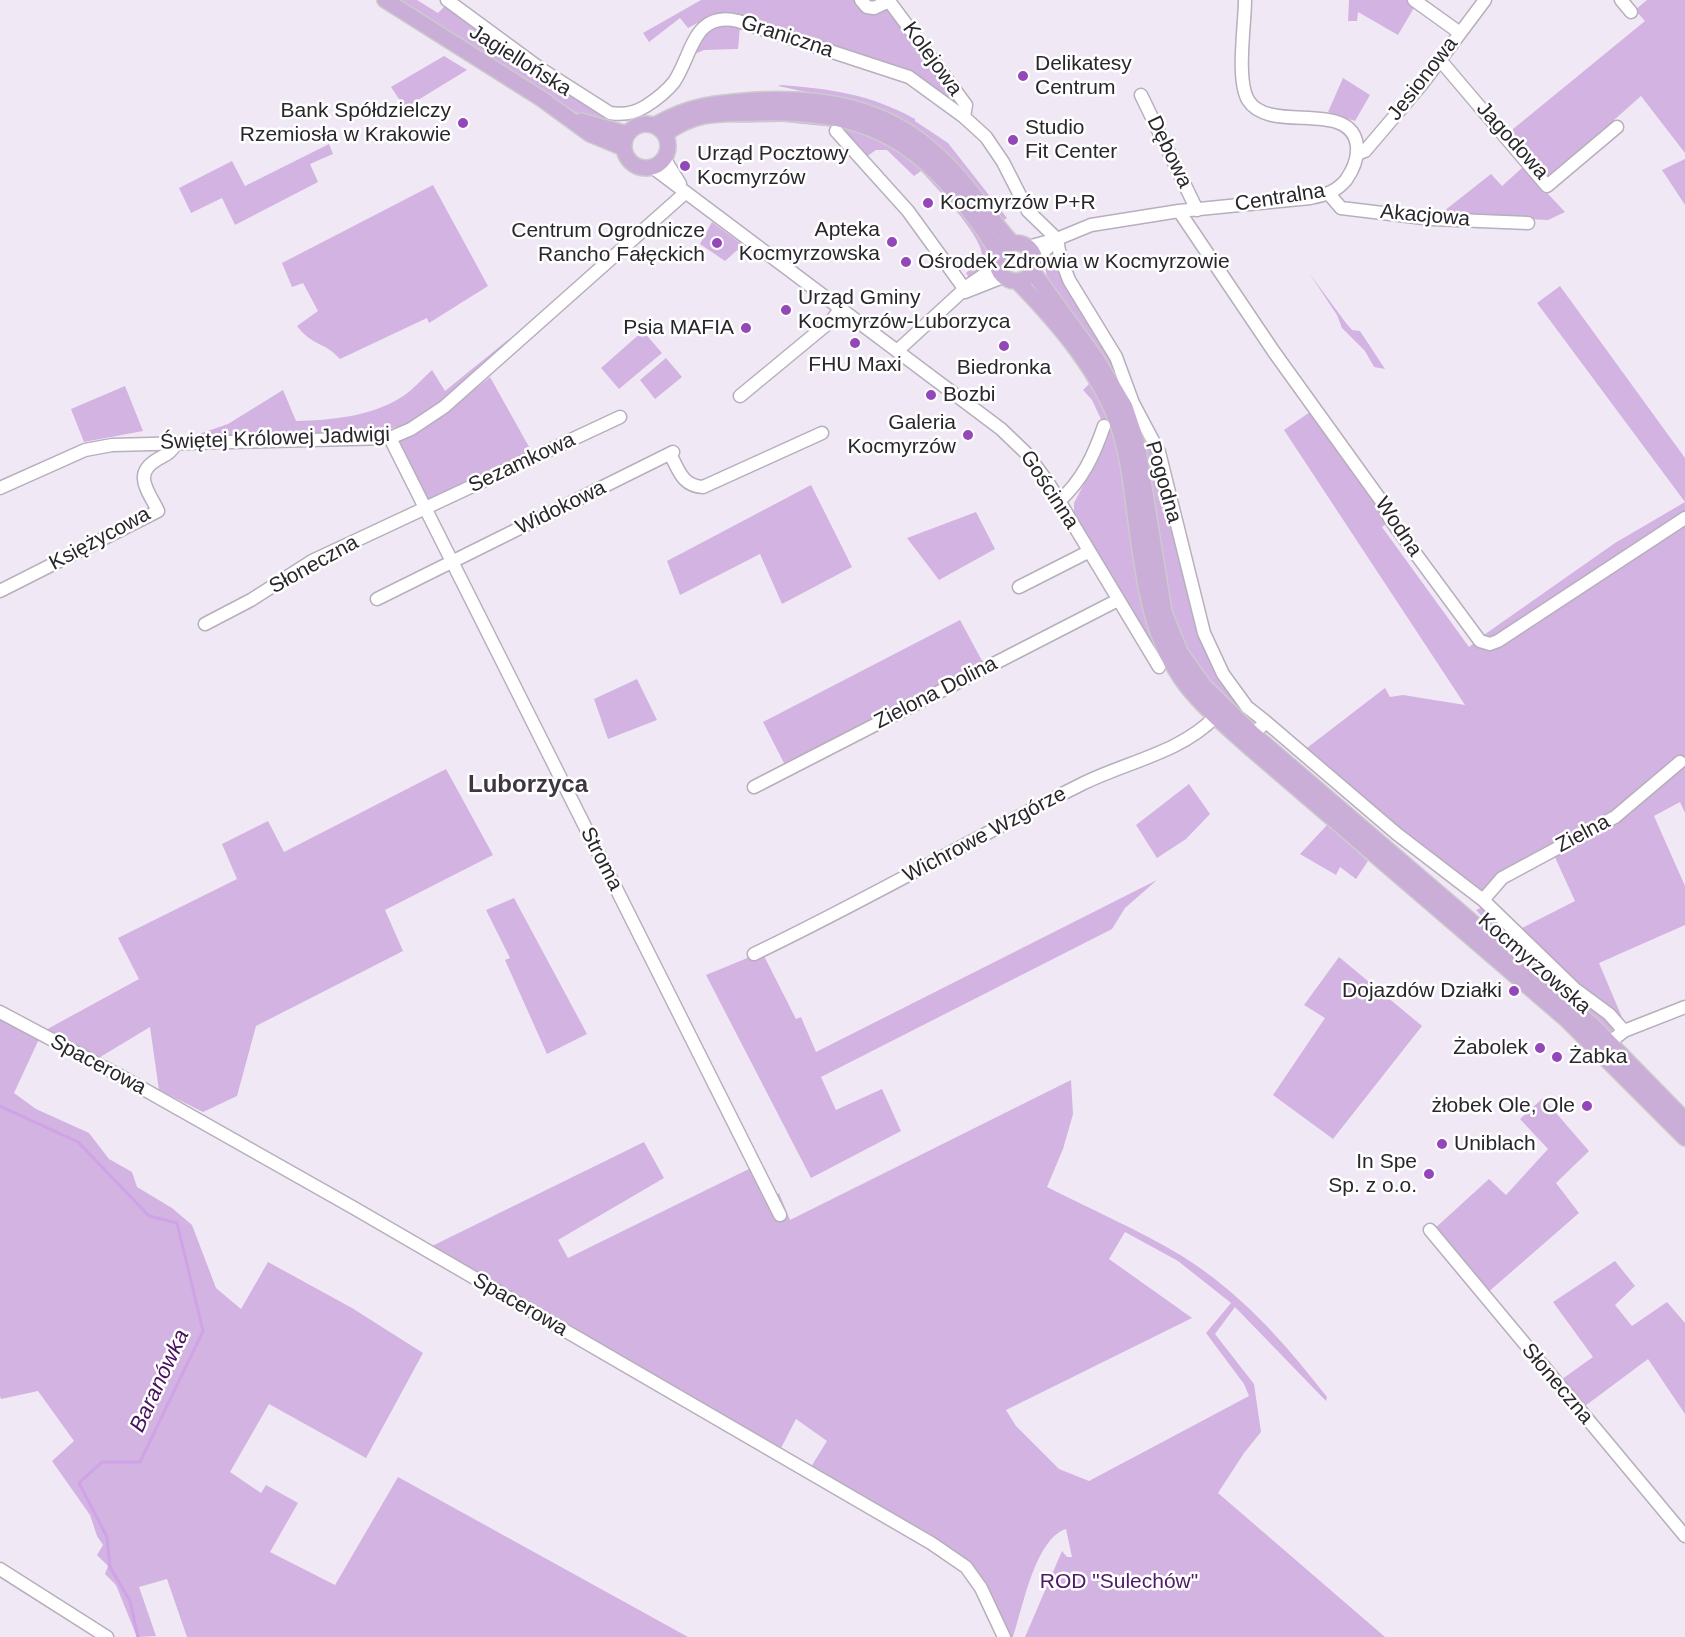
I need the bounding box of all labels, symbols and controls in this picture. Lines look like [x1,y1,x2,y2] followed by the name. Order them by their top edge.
[738,10,836,64] street label: Graniczna
[897,17,967,101] street label: Kolejowa
[464,20,576,102] street label: Jagiellońska
[1383,32,1463,126] street label: Jesionowa
[1035,51,1132,101] place label: Delikatesy Centrum
[1016,69,1030,83] marker: Delikatesy Centrum
[1471,97,1553,185] street label: Jagodowa
[240,98,451,148] place label: Bank Spółdzielczy Rzemiosła w Krakowie
[1141,112,1197,192] street label: Dębowa
[1025,115,1117,165] place label: Studio Fit Center
[456,116,470,130] marker: Bank Spółdzielczy Rzemiosła w Krakowie
[1006,133,1020,147] marker: Studio Fit Center
[697,141,849,191] place label: Urząd Pocztowy Kocmyrzów
[678,159,692,173] marker: Urząd Pocztowy Kocmyrzów
[1233,178,1327,218] street label: Centralna
[940,190,1096,216] place label: Kocmyrzów P+R
[921,196,935,210] marker: Kocmyrzów P+R
[1379,200,1471,232] street label: Akacjowa
[739,217,880,267] place label: Apteka Kocmyrzowska
[511,218,705,268] place label: Centrum Ogrodnicze Rancho Fałęckich
[885,235,899,249] marker: Apteka Kocmyrzowska
[710,236,724,250] marker: Centrum Ogrodnicze Rancho Fałęckich
[918,249,1230,275] place label: Ośrodek Zdrowia w Kocmyrzowie
[899,255,913,269] marker: Ośrodek Zdrowia w Kocmyrzowie
[798,285,1010,335] place label: Urząd Gminy Kocmyrzów-Luborzyca
[779,303,793,317] marker: Urząd Gminy Kocmyrzów-Luborzyca
[623,315,734,341] place label: Psia MAFIA
[739,321,753,335] marker: Psia MAFIA
[848,336,862,350] marker: FHU Maxi
[997,339,1011,353] marker: Biedronka
[808,352,902,378] place label: FHU Maxi
[957,355,1051,381] place label: Biedronka
[943,382,996,408] place label: Bozbi
[924,388,938,402] marker: Bozbi
[847,410,956,460] place label: Galeria Kocmyrzów
[160,422,390,456] street label: Świętej Królowej Jadwigi
[465,427,579,499] street label: Sezamkowa
[961,428,975,442] marker: Galeria Kocmyrzów
[1139,438,1187,526] street label: Pogodna
[1014,446,1084,534] street label: Gościnna
[512,475,610,541] street label: Widokowa
[1369,493,1427,561] street label: Wodna
[45,502,155,576] street label: Księżycowa
[265,530,363,600] street label: Słoneczna
[870,651,1002,735] street label: Zielona Dolina
[468,771,588,799] district label: Luborzyca
[899,781,1071,889] street label: Wichrowe Wzgórze
[1552,809,1614,859] street label: Zielna
[574,823,628,895] street label: Stroma
[1472,908,1596,1020] street label: Kocmyrzowska
[1342,978,1502,1004] place label: Dojazdów Działki
[1507,984,1521,998] marker: Dojazdów Działki
[46,1029,150,1101] street label: Spacerowa
[1453,1035,1528,1061] place label: Żabolek
[1533,1041,1547,1055] marker: Żabolek
[1569,1044,1627,1070] place label: Żabka
[1550,1050,1564,1064] marker: Żabka
[1431,1093,1575,1119] place label: żłobek Ole, Ole
[1580,1099,1594,1113] marker: żłobek Ole, Ole
[1454,1131,1536,1157] place label: Uniblach
[1435,1137,1449,1151] marker: Uniblach
[1328,1149,1417,1199] place label: In Spe Sp. z o.o.
[1422,1167,1436,1181] marker: In Spe Sp. z o.o.
[468,1268,572,1342] street label: Spacerowa
[125,1326,195,1436] water label: Baranówka
[1516,1338,1598,1430] street label: Słoneczna
[1040,1569,1198,1595] park label: ROD "Sulechów"

